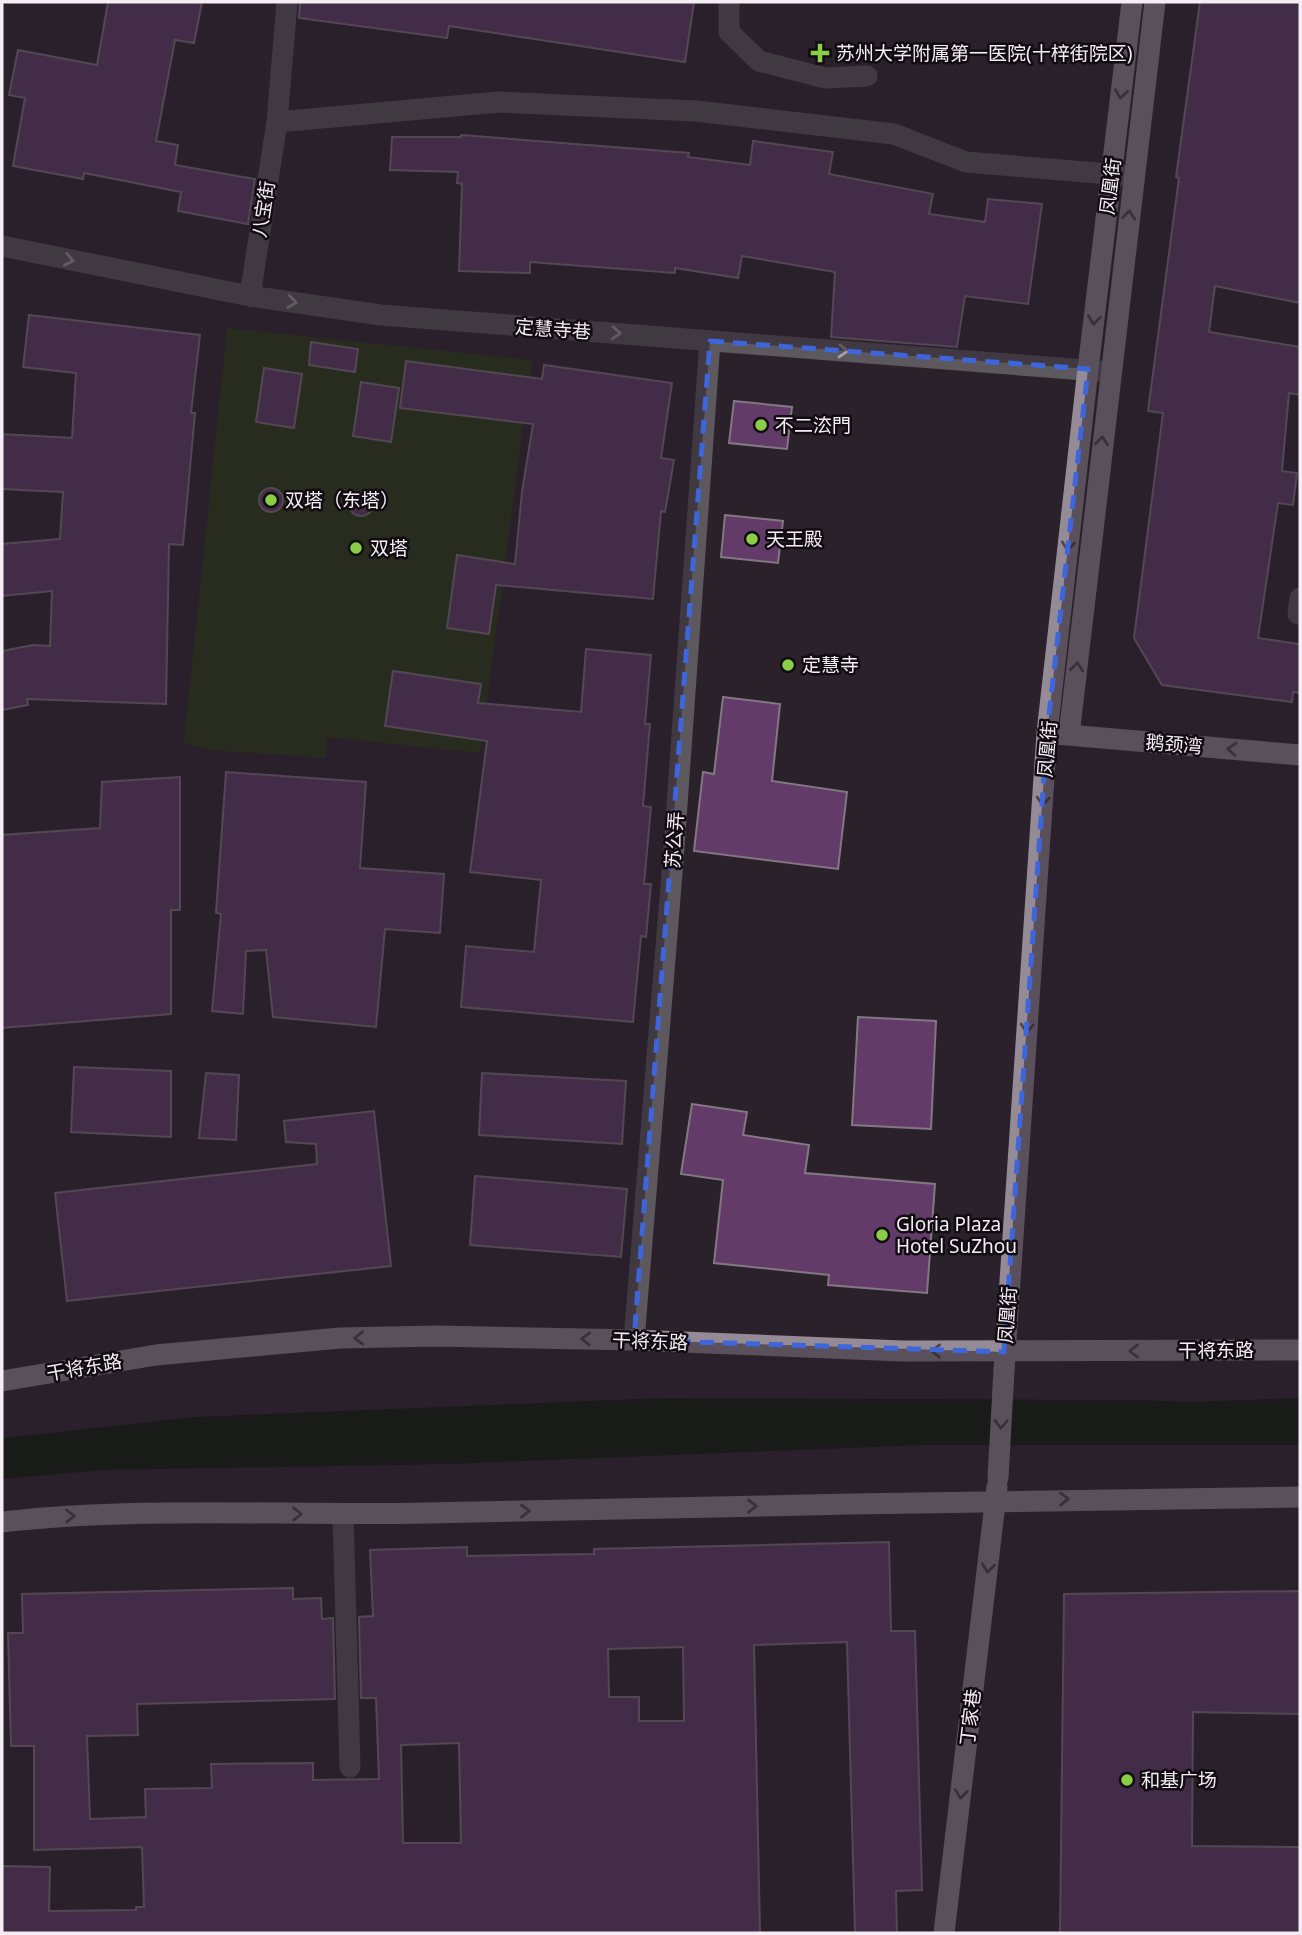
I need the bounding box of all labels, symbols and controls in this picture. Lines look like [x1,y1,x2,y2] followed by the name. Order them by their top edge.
[836,40,1132,66] place label: 苏州大学附属第一医院(十梓街院区)
[810,43,830,63] marker: 苏州大学附属第一医院(十梓街院区)
[1114,88,1129,100] one-way arrow
[1094,156,1126,216] street label: 凤凰街
[246,179,280,239] street label: 八宝街
[1121,209,1136,221] one-way arrow
[63,251,75,266] one-way arrow
[286,294,298,309] one-way arrow
[514,313,592,345] street label: 定慧寺巷
[1086,314,1101,325] one-way arrow
[611,325,622,340] one-way arrow
[838,343,849,358] one-way arrow
[775,412,851,438] place label: 不二㳒門
[753,417,769,433] marker: 不二㳒門
[1094,435,1109,446] one-way arrow
[285,487,399,513] place label: 双塔（东塔）
[263,492,279,508] marker: 双塔（东塔）
[766,526,823,552] place label: 天王殿
[744,531,760,547] marker: 天王殿
[370,535,408,561] place label: 双塔
[348,540,364,556] marker: 双塔
[1061,541,1076,552] one-way arrow
[802,652,859,678] place label: 定慧寺
[780,657,796,673] marker: 定慧寺
[1069,661,1084,673] one-way arrow
[1032,719,1062,779] street label: 凤凰街
[1144,729,1204,759] street label: 鹅颈湾
[1226,742,1237,757] one-way arrow
[1036,796,1051,807] one-way arrow
[659,811,689,869] street label: 苏公弄
[1020,1023,1035,1034] one-way arrow
[896,1211,1017,1259] place label: Gloria Plaza Hotel SuZhou
[874,1227,890,1243] marker: Gloria Plaza Hotel SuZhou
[992,1286,1022,1344] street label: 凤凰街
[612,1327,688,1355] street label: 干将东路
[353,1330,364,1345] one-way arrow
[581,1331,591,1347] one-way arrow
[1178,1337,1254,1363] street label: 干将东路
[930,1343,941,1359] one-way arrow
[1128,1343,1139,1359] one-way arrow
[44,1348,124,1386] street label: 干将东路
[994,1418,1009,1429] one-way arrow
[1060,1491,1070,1507] one-way arrow
[747,1498,758,1514] one-way arrow
[520,1503,530,1519] one-way arrow
[292,1506,303,1522] one-way arrow
[64,1509,75,1524] one-way arrow
[980,1562,995,1574] one-way arrow
[954,1687,986,1747] street label: 丁家巷
[1141,1767,1217,1793] place label: 和基广场
[1119,1772,1135,1788] marker: 和基广场
[953,1788,968,1800] one-way arrow

